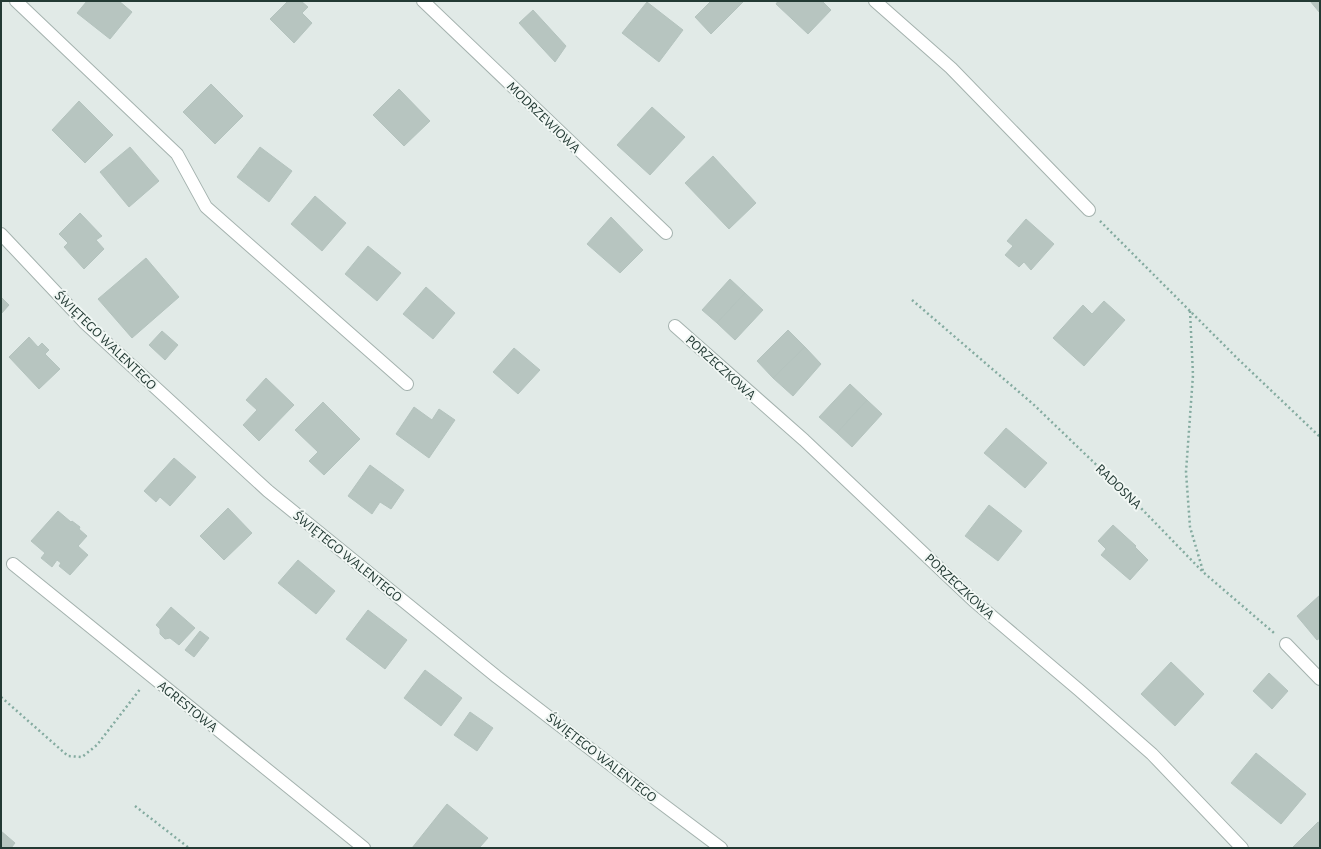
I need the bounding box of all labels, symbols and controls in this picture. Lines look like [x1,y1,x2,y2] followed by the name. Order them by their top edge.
[504,79,583,156] street label: MODRZEWIOWA
[52,286,161,393] street label: ŚWIĘTEGO WALENTEGO
[683,333,758,403] street label: PORZECZKOWA
[1093,462,1144,512] street label: RADOSNA
[290,506,406,605] street label: ŚWIĘTEGO WALENTEGO
[922,551,997,622] street label: PORZECZKOWA
[155,679,220,735] street label: AGRESTOWA
[544,708,661,805] street label: ŚWIĘTEGO WALENTEGO

